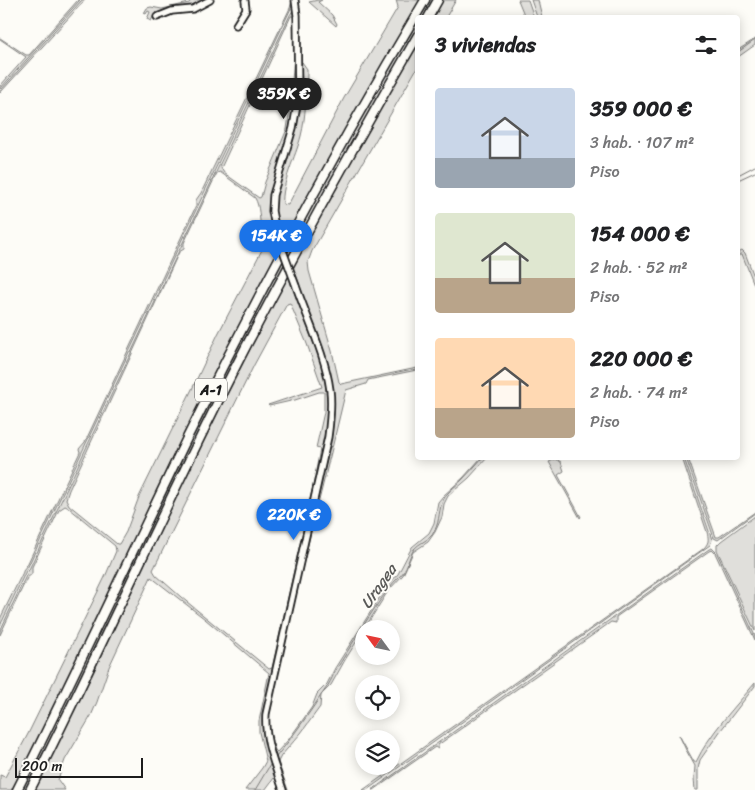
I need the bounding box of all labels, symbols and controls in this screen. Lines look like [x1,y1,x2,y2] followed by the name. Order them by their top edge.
[435,26,536,64] text: 3 viviendas
[692,31,720,59] icon: filters
[243,78,325,120] pin: 359K €
[258,79,310,108] text: 359K €
[590,90,692,128] text: 359 000 €
[475,108,535,168] icon: home
[590,128,694,157] text: 3 hab. · 107 m²
[590,157,620,186] text: Piso
[590,215,690,253] text: 154 000 €
[235,220,317,262] pin: 154K €
[250,221,302,250] text: 154K €
[475,233,535,293] icon: home
[590,253,688,282] text: 2 hab. · 52 m²
[590,282,620,311] text: Piso
[590,340,692,378] text: 220 000 €
[475,358,535,418] icon: home
[195,378,227,402] road number: A-1
[590,378,688,407] text: 2 hab. · 74 m²
[590,407,620,436] text: Piso
[253,498,335,541] pin: 220K €
[267,500,321,529] text: 220K €
[352,556,406,615] water label: Uragea
[355,620,400,665] north arrow
[355,620,400,775] map controls
[355,675,400,720] button: locate
[355,730,400,775] button: layers
[22,754,62,779] text: 200 m
[15,755,142,778] scale bar

